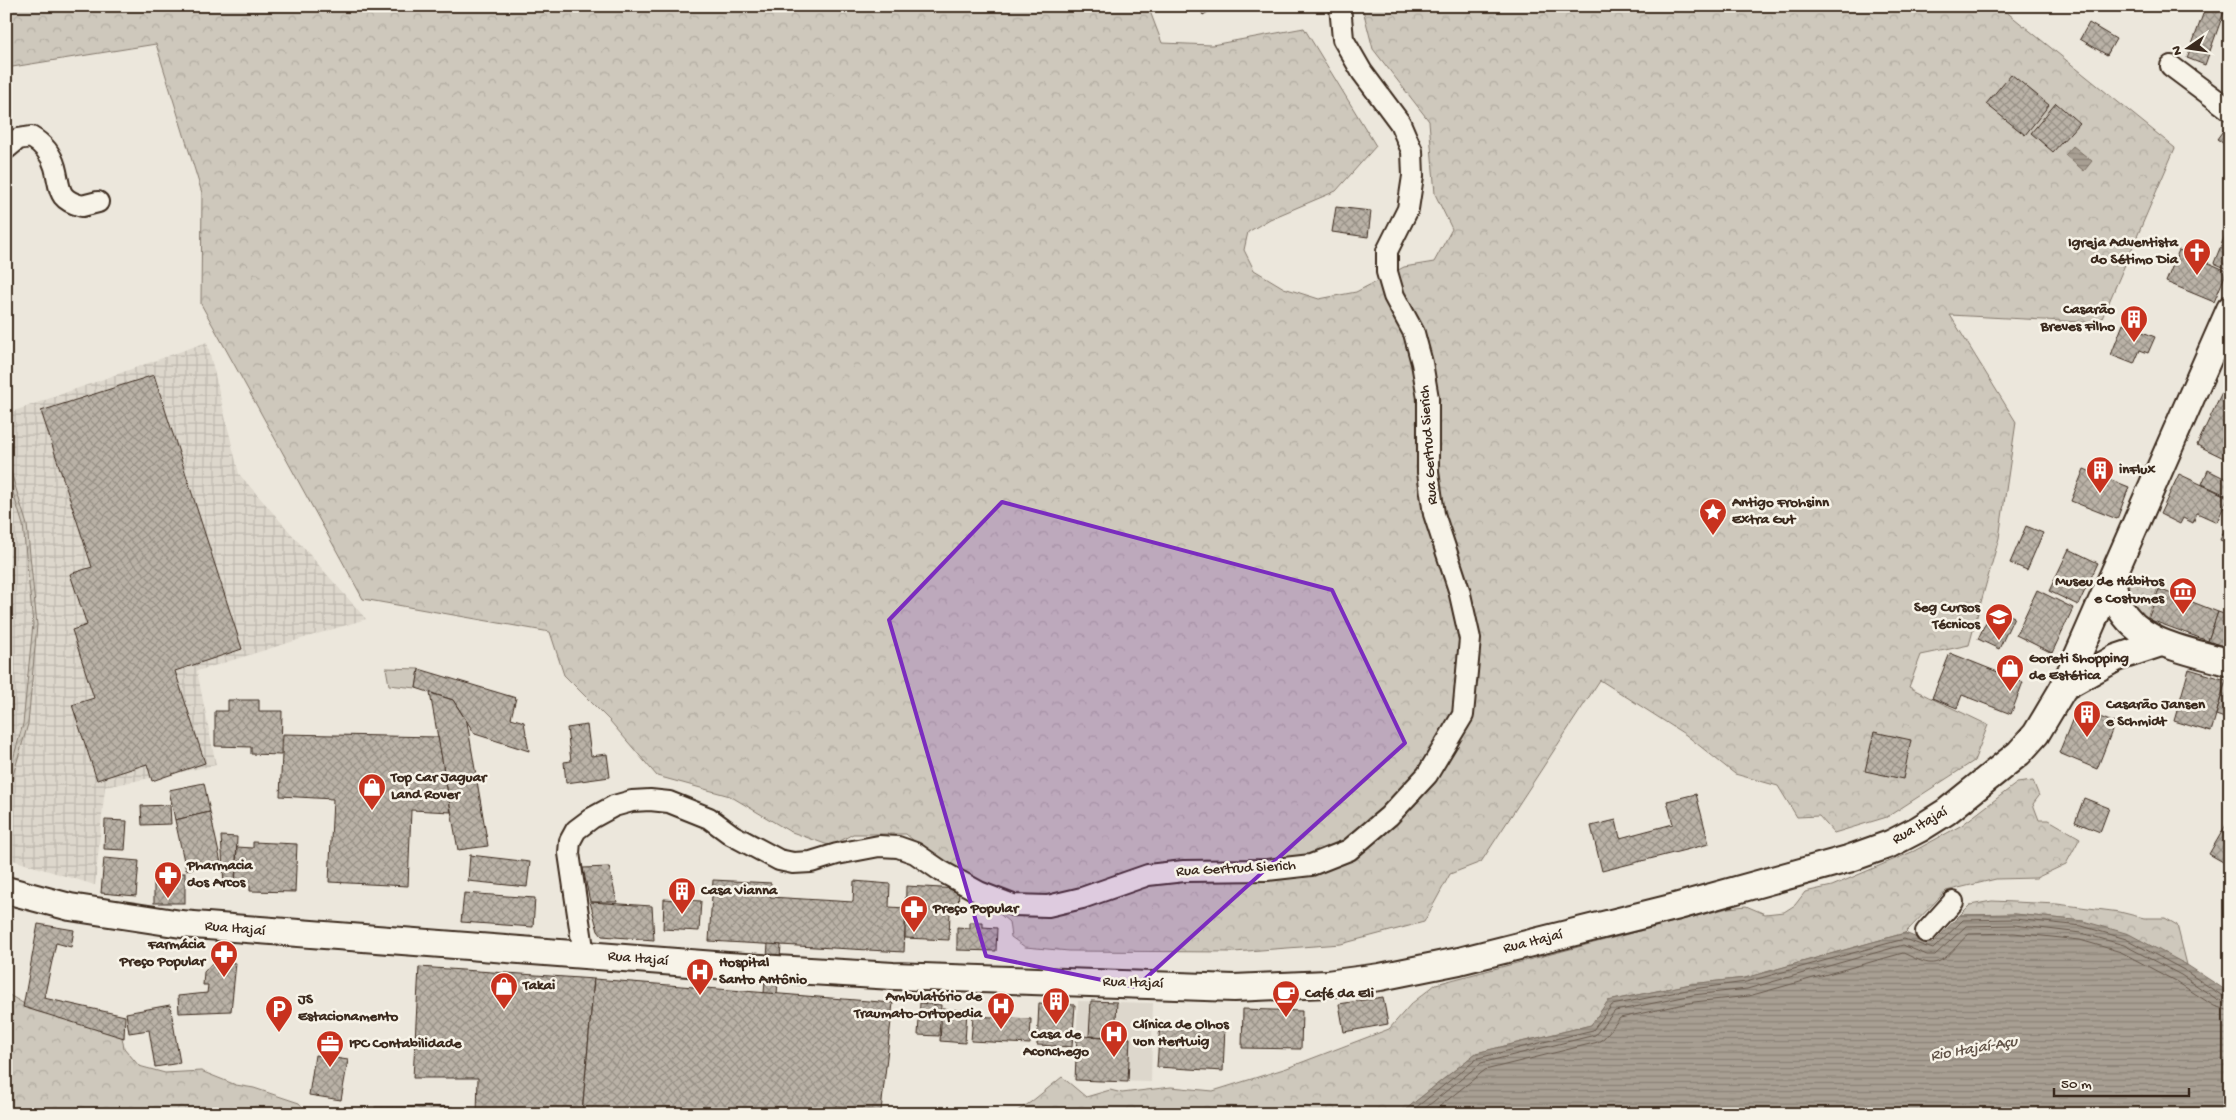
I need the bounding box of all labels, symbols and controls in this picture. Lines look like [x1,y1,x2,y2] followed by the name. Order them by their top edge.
[2164,22,2214,72] north arrow
[2168,44,2187,57] text: N
[2068,234,2179,269] place label: Igreja Adventista do Sétimo Dia
[2182,237,2212,276] church icon: Igreja Adventista do Sétimo Dia
[2040,301,2115,336] place label: Casarão Breves Filho
[2119,304,2149,343] building icon: Casarão Breves Filho
[1416,385,1442,505] street label: Rua Gertrud Sierich
[2085,455,2115,494] building icon: inFlux
[2119,461,2155,479] place label: inFlux
[1731,494,1830,529] place label: Antigo Frohsinn Extra Gut
[1698,497,1728,536] place icon: Antigo Frohsinn Extra Gut
[2055,573,2165,608] place label: Museu de Hábitos e Costumes
[2168,576,2198,615] museum icon: Museu de Hábitos e Costumes
[1914,599,1981,634] place label: Seg Cursos Técnicos
[1984,602,2014,641] school or university icon: Seg Cursos Técnicos
[2029,650,2129,685] place label: Goreti Shopping de Estética
[1995,653,2025,692] shop icon: Goreti Shopping de Estética
[2105,696,2206,731] place label: Casarão Jansen e Schmidt
[2072,699,2102,738] building icon: Casarão Jansen e Schmidt
[390,769,488,804] place label: Top Car Jaguar Land Rover
[357,772,387,811] shop icon: Top Car Jaguar Land Rover
[1889,803,1951,849] street label: Rua Itajaí
[186,857,253,892] place label: Pharmacia dos Arcos
[1176,857,1296,881] street label: Rua Gertrud Sierich
[153,860,183,899] pharmacy icon: Pharmacia dos Arcos
[667,876,697,915] building icon: Casa Vianna
[700,882,778,900] place label: Casa Vianna
[899,894,929,933] pharmacy icon: Preço Popular
[932,900,1020,918] place label: Preço Popular
[204,917,267,941] street label: Rua Itajaí
[1501,926,1565,958] street label: Rua Itajaí
[119,936,207,971] place label: Farmácia Preço Popular
[209,939,239,978] pharmacy icon: Farmácia Preço Popular
[607,947,670,971] street label: Rua Itajaí
[719,954,807,989] place label: Hospital Santo Antônio
[685,957,715,996] hospital icon: Hospital Santo Antônio
[489,971,519,1010] shop icon: Takai
[1102,973,1164,993] street label: Rua Itajaí
[522,977,555,995] place label: Takai
[1271,979,1301,1018] cafe icon: Café da Eli
[1304,985,1374,1003] place label: Café da Eli
[1041,986,1071,1025] building icon: Casa de Aconchego
[853,988,983,1023] place label: Ambulatório de Traumato-Ortopedia
[297,991,399,1026] place label: JS Estacionamento
[986,991,1016,1030] hospital icon: Ambulatório de Traumato-Ortopedia
[264,994,294,1033] parking icon: JS Estacionamento
[1132,1016,1230,1051] place label: Clínica de Olhos von Hertwig
[1099,1019,1129,1058] hospital icon: Clínica de Olhos von Hertwig
[1022,1026,1089,1061] place label: Casa de Aconchego
[315,1029,345,1068] office icon: IPC Contabilidade
[1929,1033,2020,1067] water label: Rio Itajaí-Açu
[349,1035,463,1053] place label: IPC Contabilidade
[2054,1065,2188,1097] scale bar
[2061,1076,2092,1094] text: 50 m

